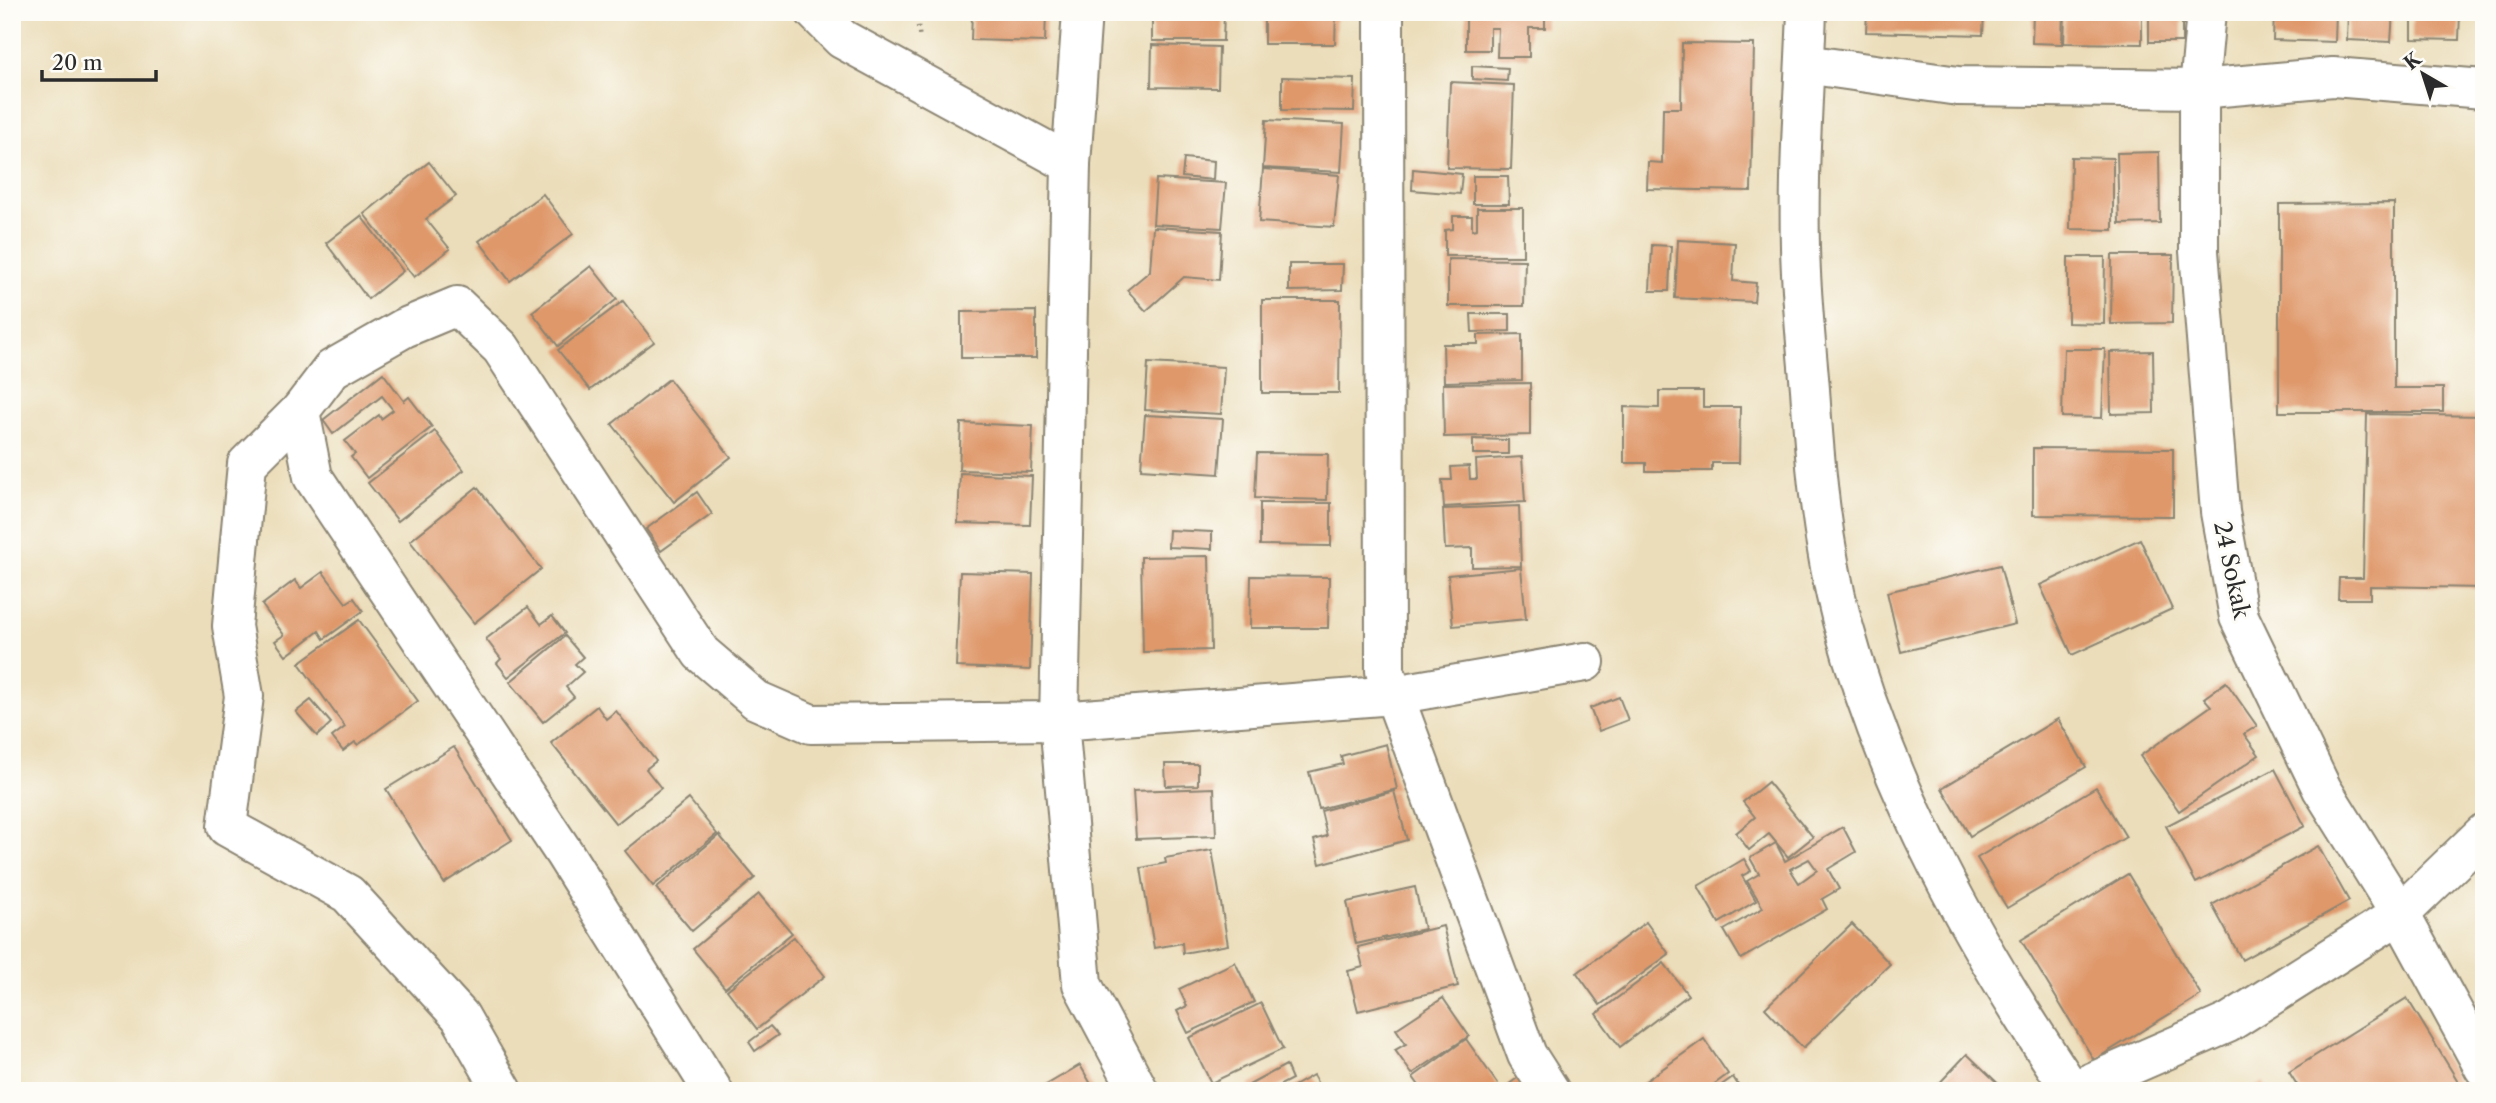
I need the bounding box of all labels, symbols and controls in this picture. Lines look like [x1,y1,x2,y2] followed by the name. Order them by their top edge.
[42,38,156,82] scale bar
[2388,38,2458,108] north arrow
[2399,47,2426,75] text: K
[52,50,103,75] text: 20 m
[2208,519,2256,623] street label: 24 Sokak

